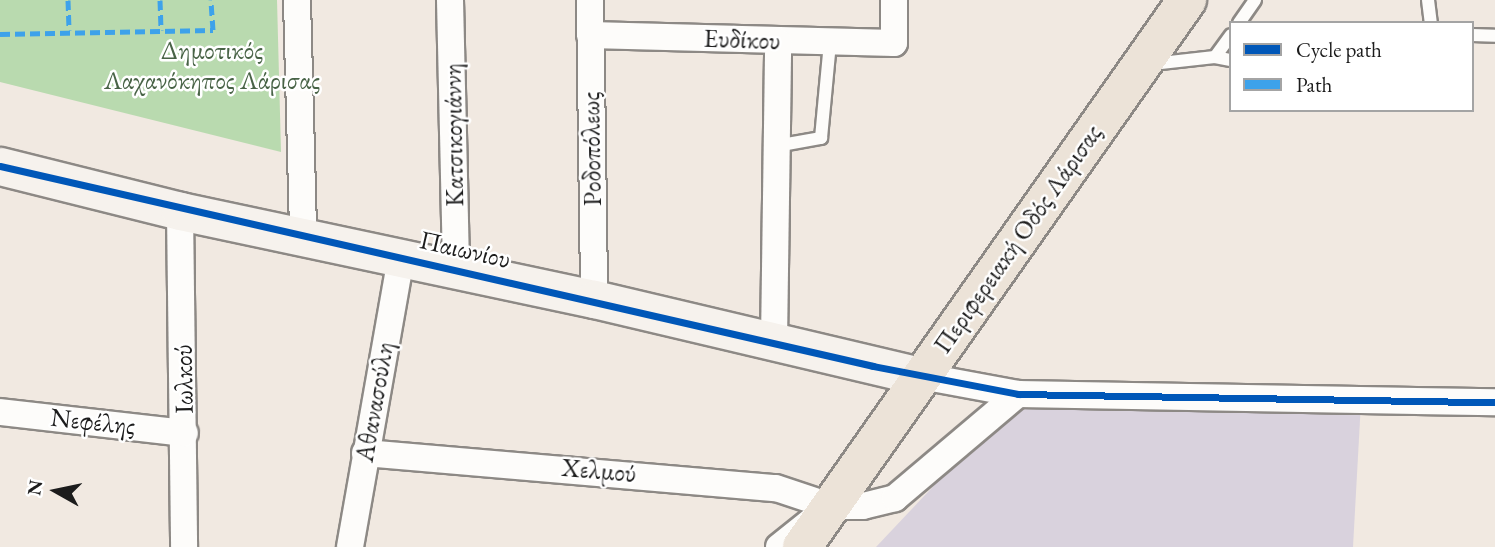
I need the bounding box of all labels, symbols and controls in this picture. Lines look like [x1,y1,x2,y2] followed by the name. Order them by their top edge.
[1229,21,1474,112] legend
[703,23,781,57] street label: Ευδίκου
[104,35,320,96] park label: Δημοτικός Λαχανόκηπος Λάρισας
[1296,36,1382,63] text: Cycle path
[437,63,471,207] street label: Κατσικογιάννη
[1296,71,1332,98] text: Path
[575,92,609,206] street label: Ροδοπόλεως
[927,118,1109,360] street label: Περιφερειακή Οδός Λάρισας
[416,224,514,276] street label: Παιωνίου
[349,339,401,465] street label: Αθανασούλη
[168,344,200,414] street label: Ιωλκού
[49,402,137,442] street label: Νεφέλης
[560,452,638,490] street label: Χελμού
[21,456,91,526] north arrow
[21,478,48,497] text: N

